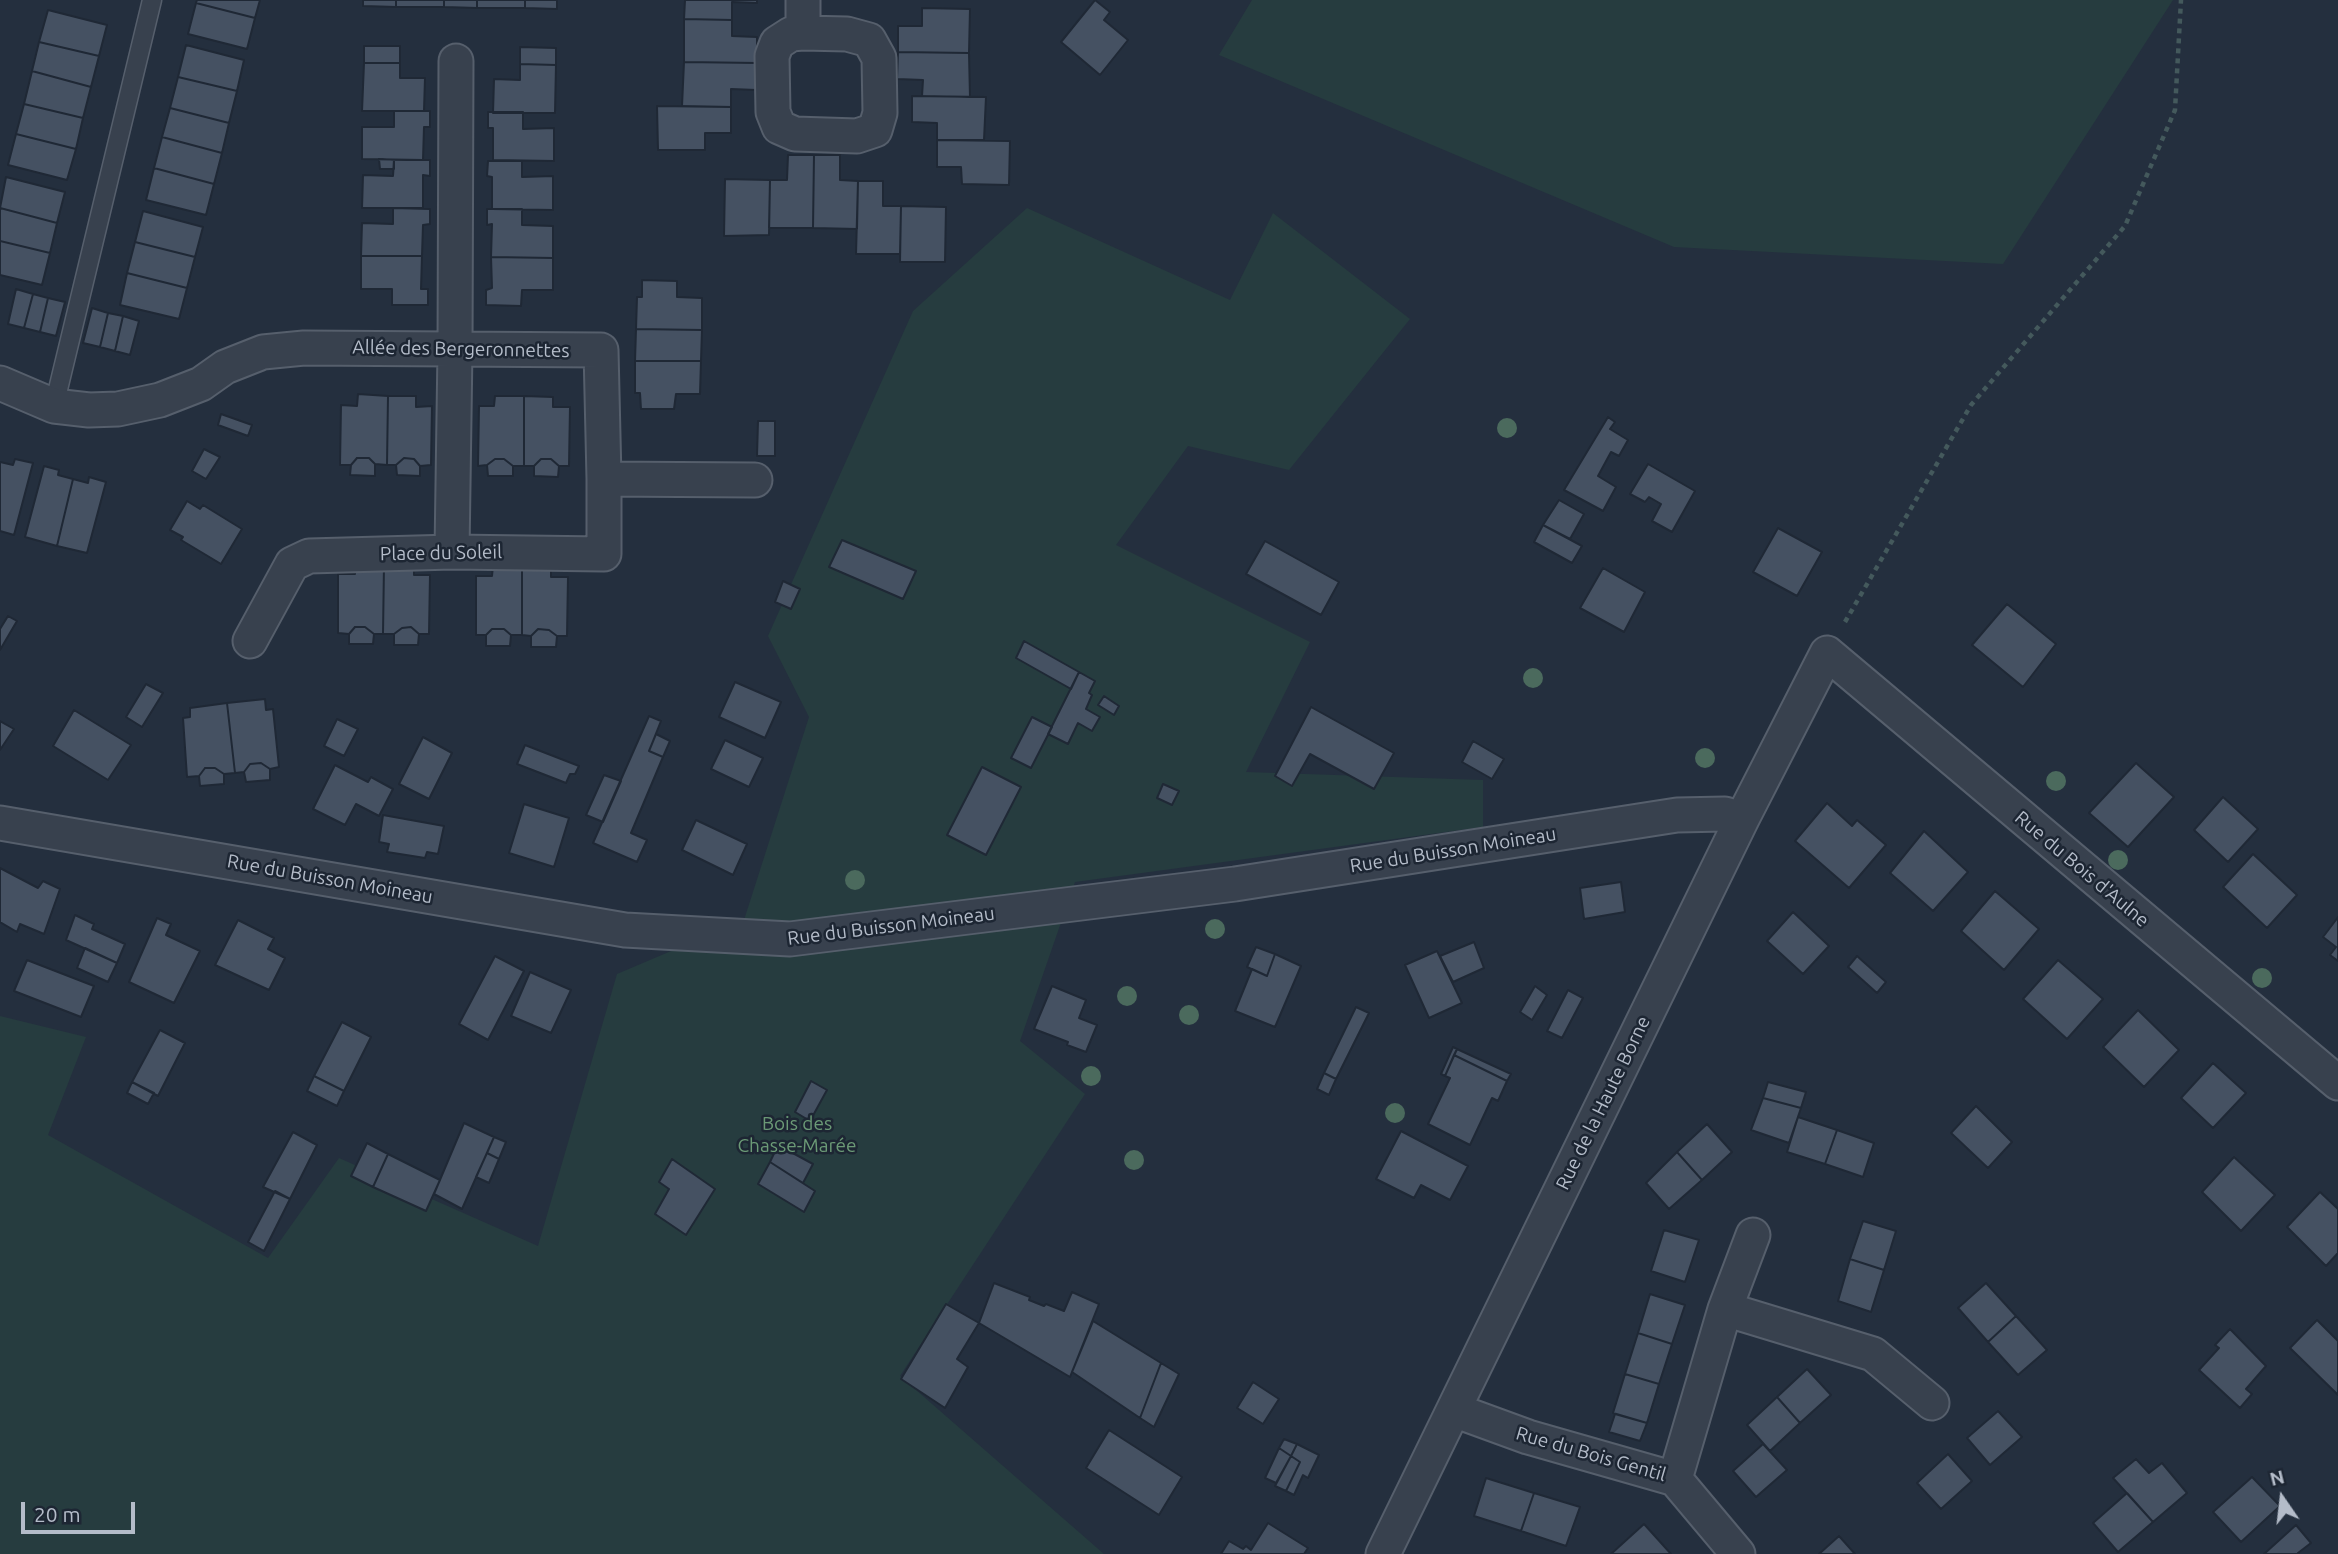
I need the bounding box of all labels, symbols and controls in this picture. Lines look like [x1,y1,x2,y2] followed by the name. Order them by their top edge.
[352,336,570,362] street label: Allée des Bergeronnettes
[380,541,502,565] street label: Place du Soleil
[2010,806,2154,932] street label: Rue du Bois d'Aulne
[1348,822,1558,878] street label: Rue du Buisson Moineau
[225,850,435,908] street label: Rue du Buisson Moineau
[786,902,996,950] street label: Rue du Buisson Moineau
[1551,1012,1655,1194] street label: Rue de la Haute Borne
[737,1113,857,1157] park label: Bois des Chasse-Marée
[1513,1422,1669,1486] street label: Rue du Bois Gentil
[2247,1463,2317,1533] north arrow
[2267,1465,2286,1490] text: N
[24,1488,138,1532] scale bar
[34,1502,81,1526] text: 20 m

